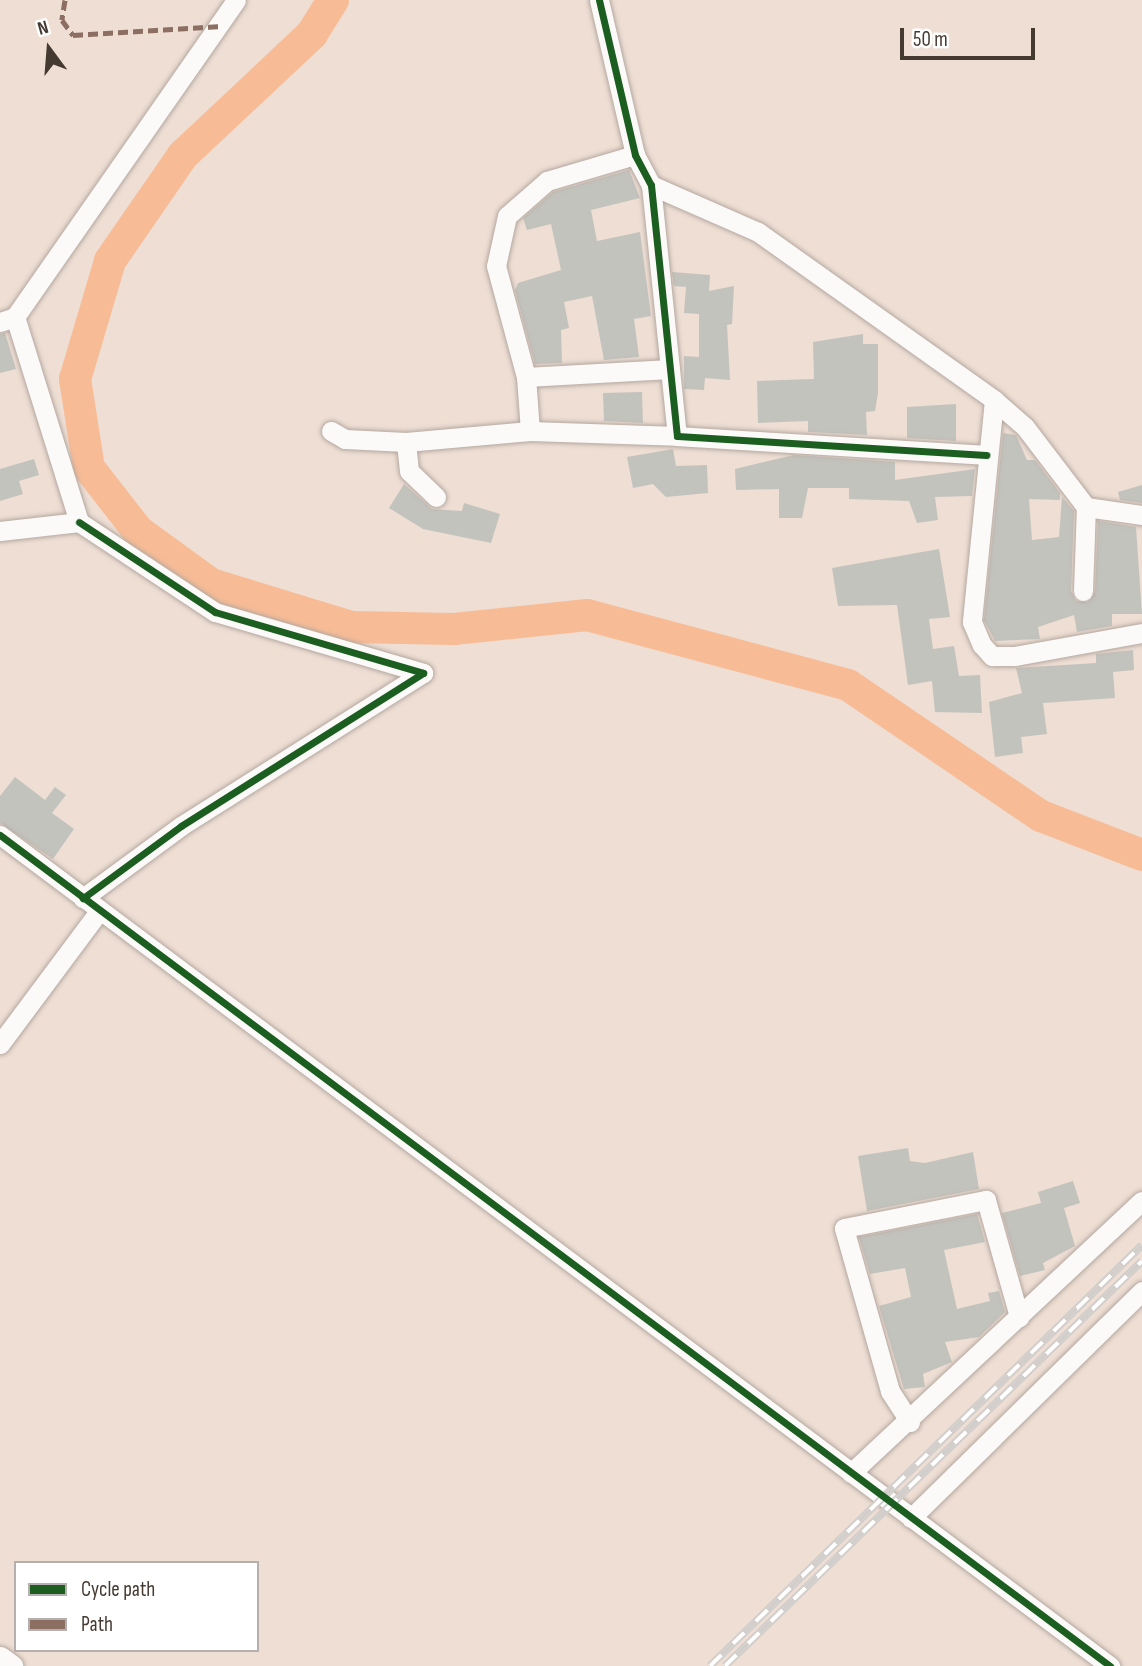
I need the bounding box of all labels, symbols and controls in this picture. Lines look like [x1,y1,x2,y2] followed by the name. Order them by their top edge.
[14,14,84,84] north arrow
[904,14,1039,58] scale bar
[35,16,51,41] text: N
[913,27,948,52] text: 50 m
[14,1561,259,1652] legend
[81,1577,155,1602] text: Cycle path
[81,1612,113,1637] text: Path

